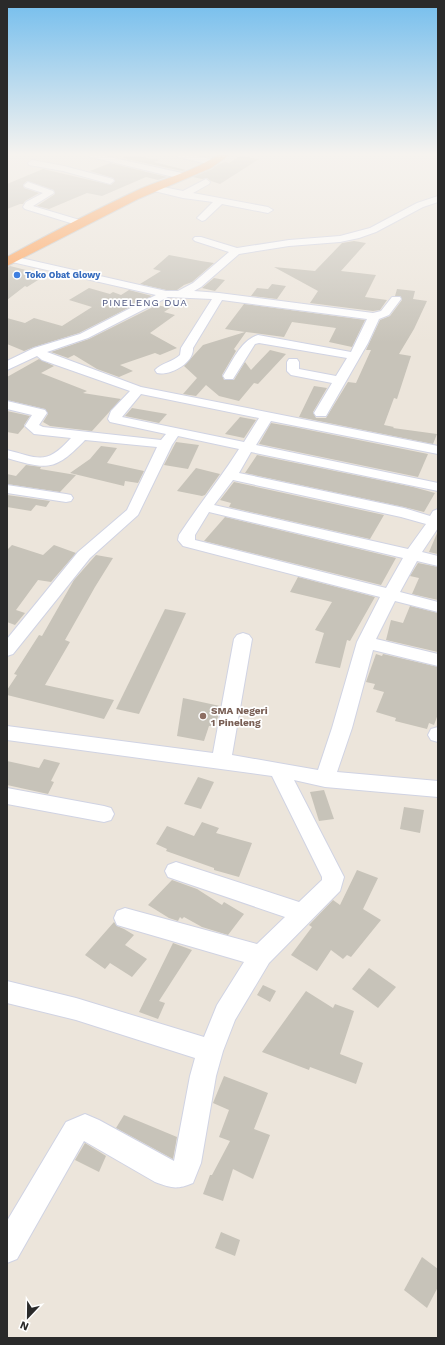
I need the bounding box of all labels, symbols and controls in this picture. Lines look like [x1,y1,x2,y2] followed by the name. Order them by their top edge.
[12,270,22,280] marker: Toko Obat Glowy
[25,270,101,280] place label: Toko Obat Glowy
[102,297,188,308] district label: PINELENG DUA
[211,705,268,728] place label: SMA Negeri 1 Pineleng
[198,711,208,721] marker: SMA Negeri 1 Pineleng
[8,1297,48,1337] north arrow
[18,1318,31,1333] text: N

